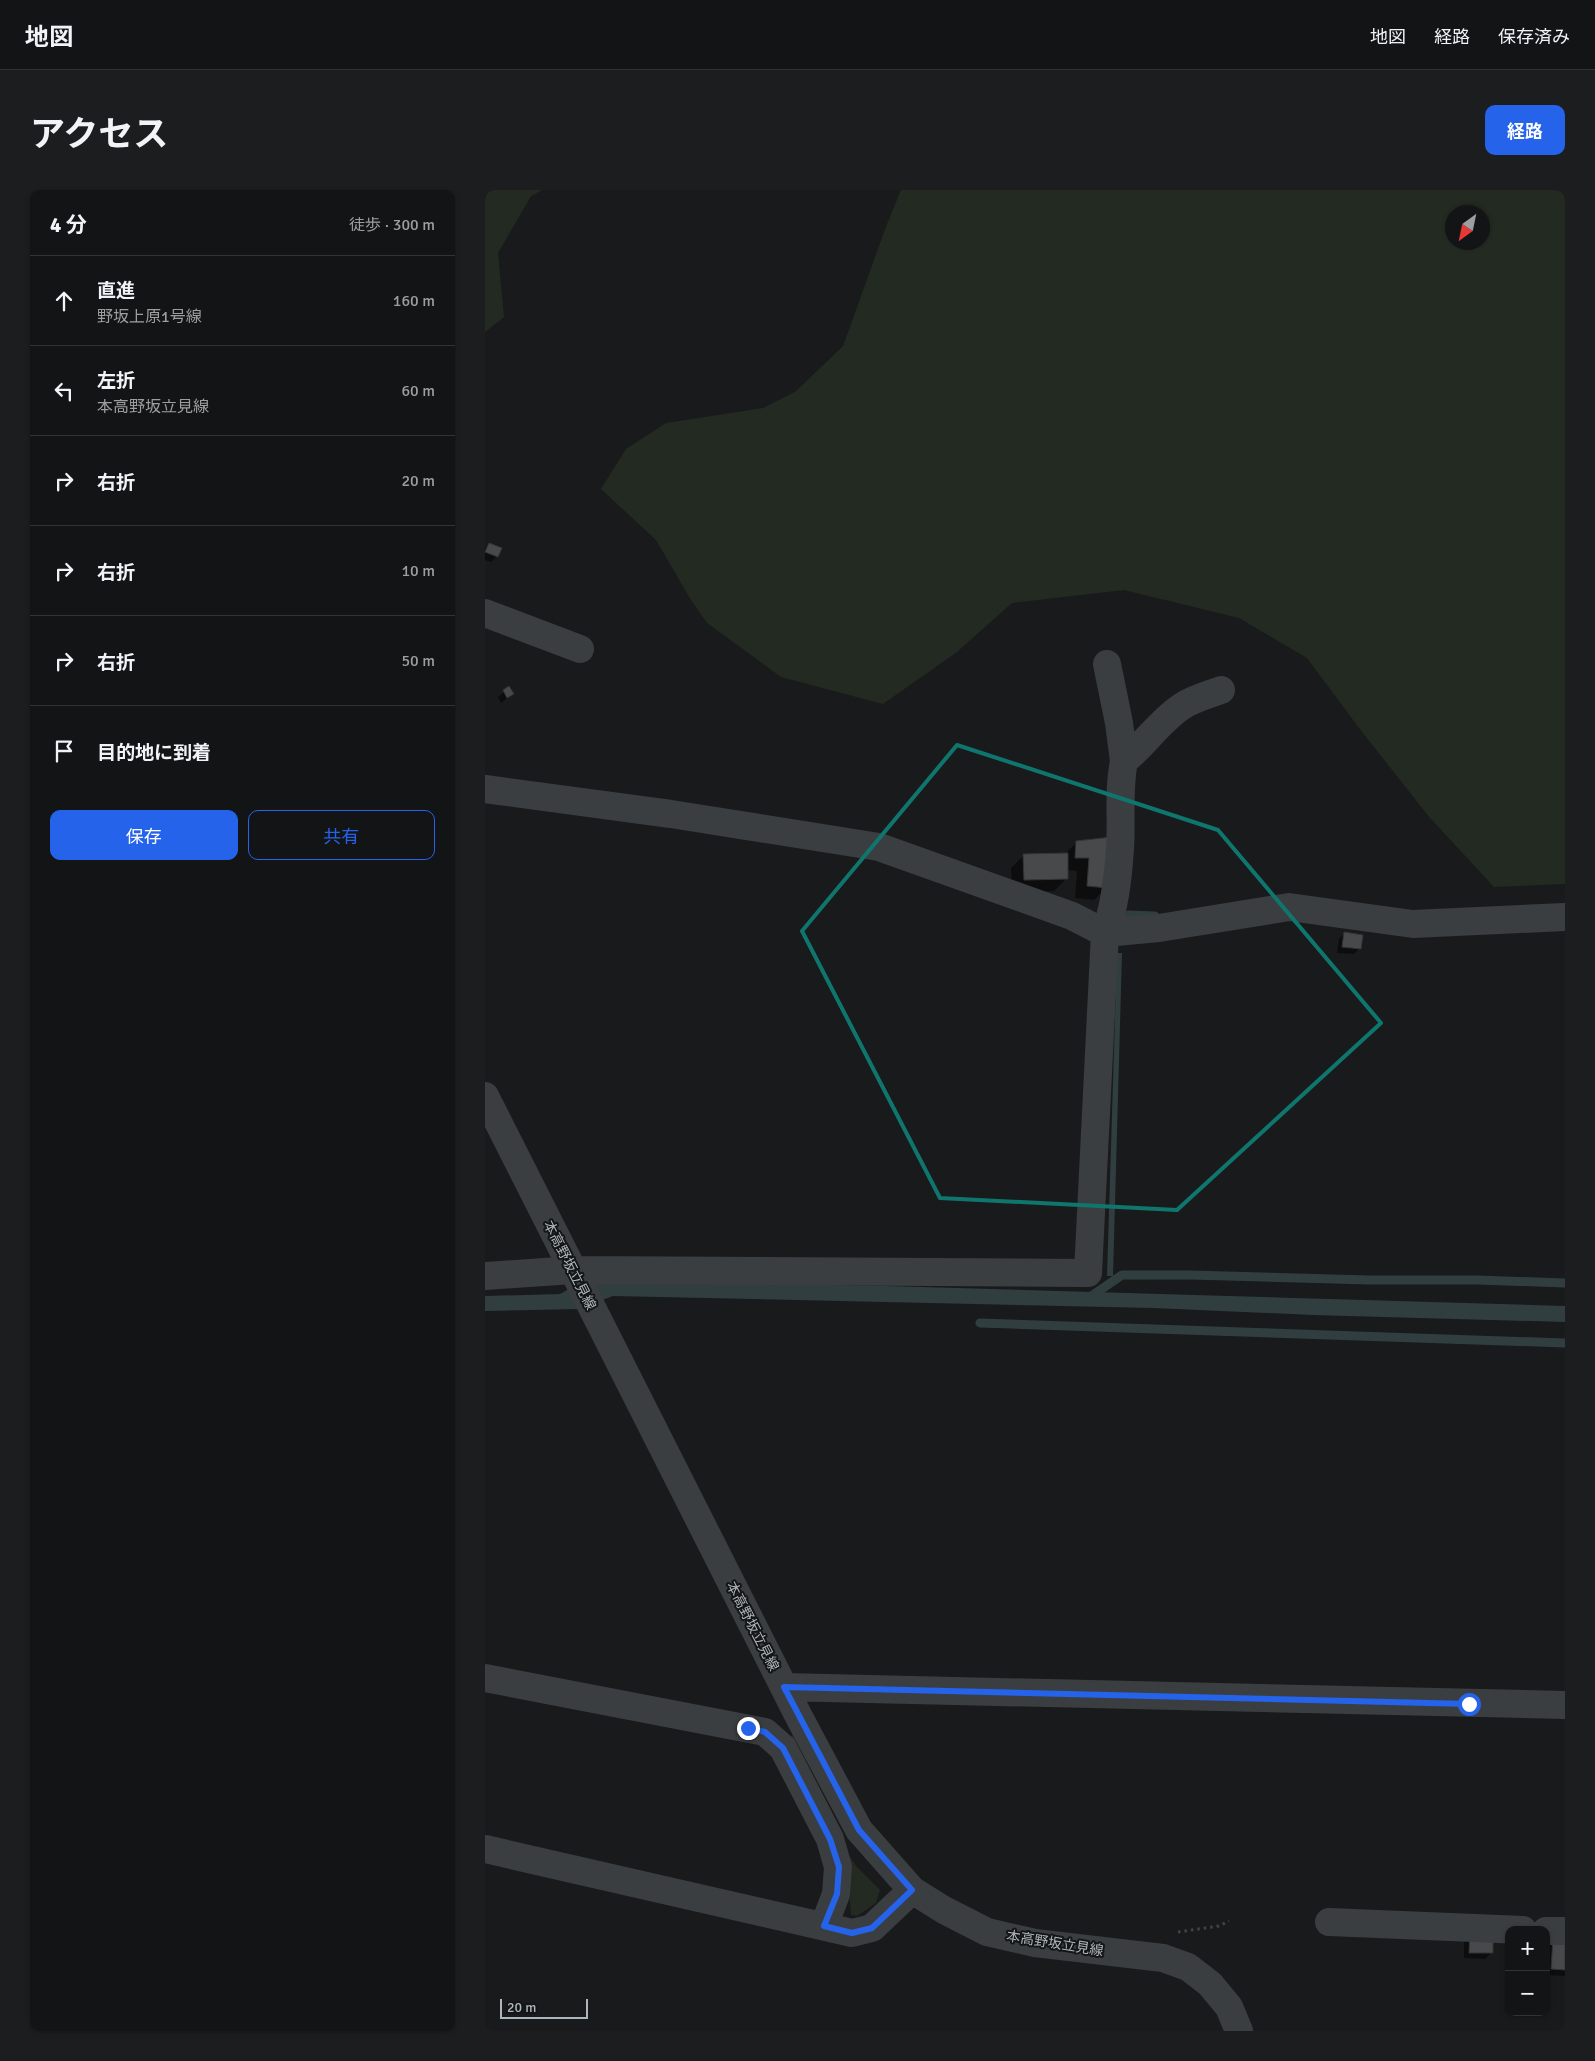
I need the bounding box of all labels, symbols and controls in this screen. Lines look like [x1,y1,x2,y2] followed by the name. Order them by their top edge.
[25,22,73,52] text: 地図
[1370,26,1406,48] text: 地図
[1434,26,1470,48] text: 経路
[1498,26,1570,48] text: 保存済み
[1485,105,1565,155] button: 経路
[30,113,168,156] text: アクセス
[1445,205,1490,250] north arrow
[50,212,87,238] text: 4 分
[349,215,435,235] text: 徒歩 · 300 m
[97,279,135,303] text: 直進
[50,287,78,315] icon: ahead
[393,291,435,311] text: 160 m
[97,307,202,327] text: 野坂上原1号線
[97,369,135,393] text: 左折
[50,377,78,405] icon: left
[401,381,435,401] text: 60 m
[97,397,209,417] text: 本高野坂立見線
[50,467,78,495] icon: right
[97,471,135,495] text: 右折
[401,471,435,491] text: 20 m
[50,557,78,585] icon: right
[97,561,135,585] text: 右折
[401,561,435,581] text: 10 m
[50,647,78,675] icon: right
[97,651,135,675] text: 右折
[401,651,435,671] text: 50 m
[50,737,78,765] icon: arrive
[97,741,211,765] text: 目的地に到着
[50,810,238,860] button: 保存
[248,810,435,860] button: 共有
[540,1218,599,1313] street label: 本高野坂立見線
[723,1579,782,1674] street label: 本高野坂立見線
[1458,1693,1481,1716] route start
[737,1717,760,1740] route end
[1505,1926,1550,2016] map controls
[1505,1926,1550,1971] button: +
[1005,1927,1105,1960] street label: 本高野坂立見線
[1505,1971,1550,2016] button: −
[500,1996,587,2019] scale bar
[507,1999,536,2016] text: 20 m

